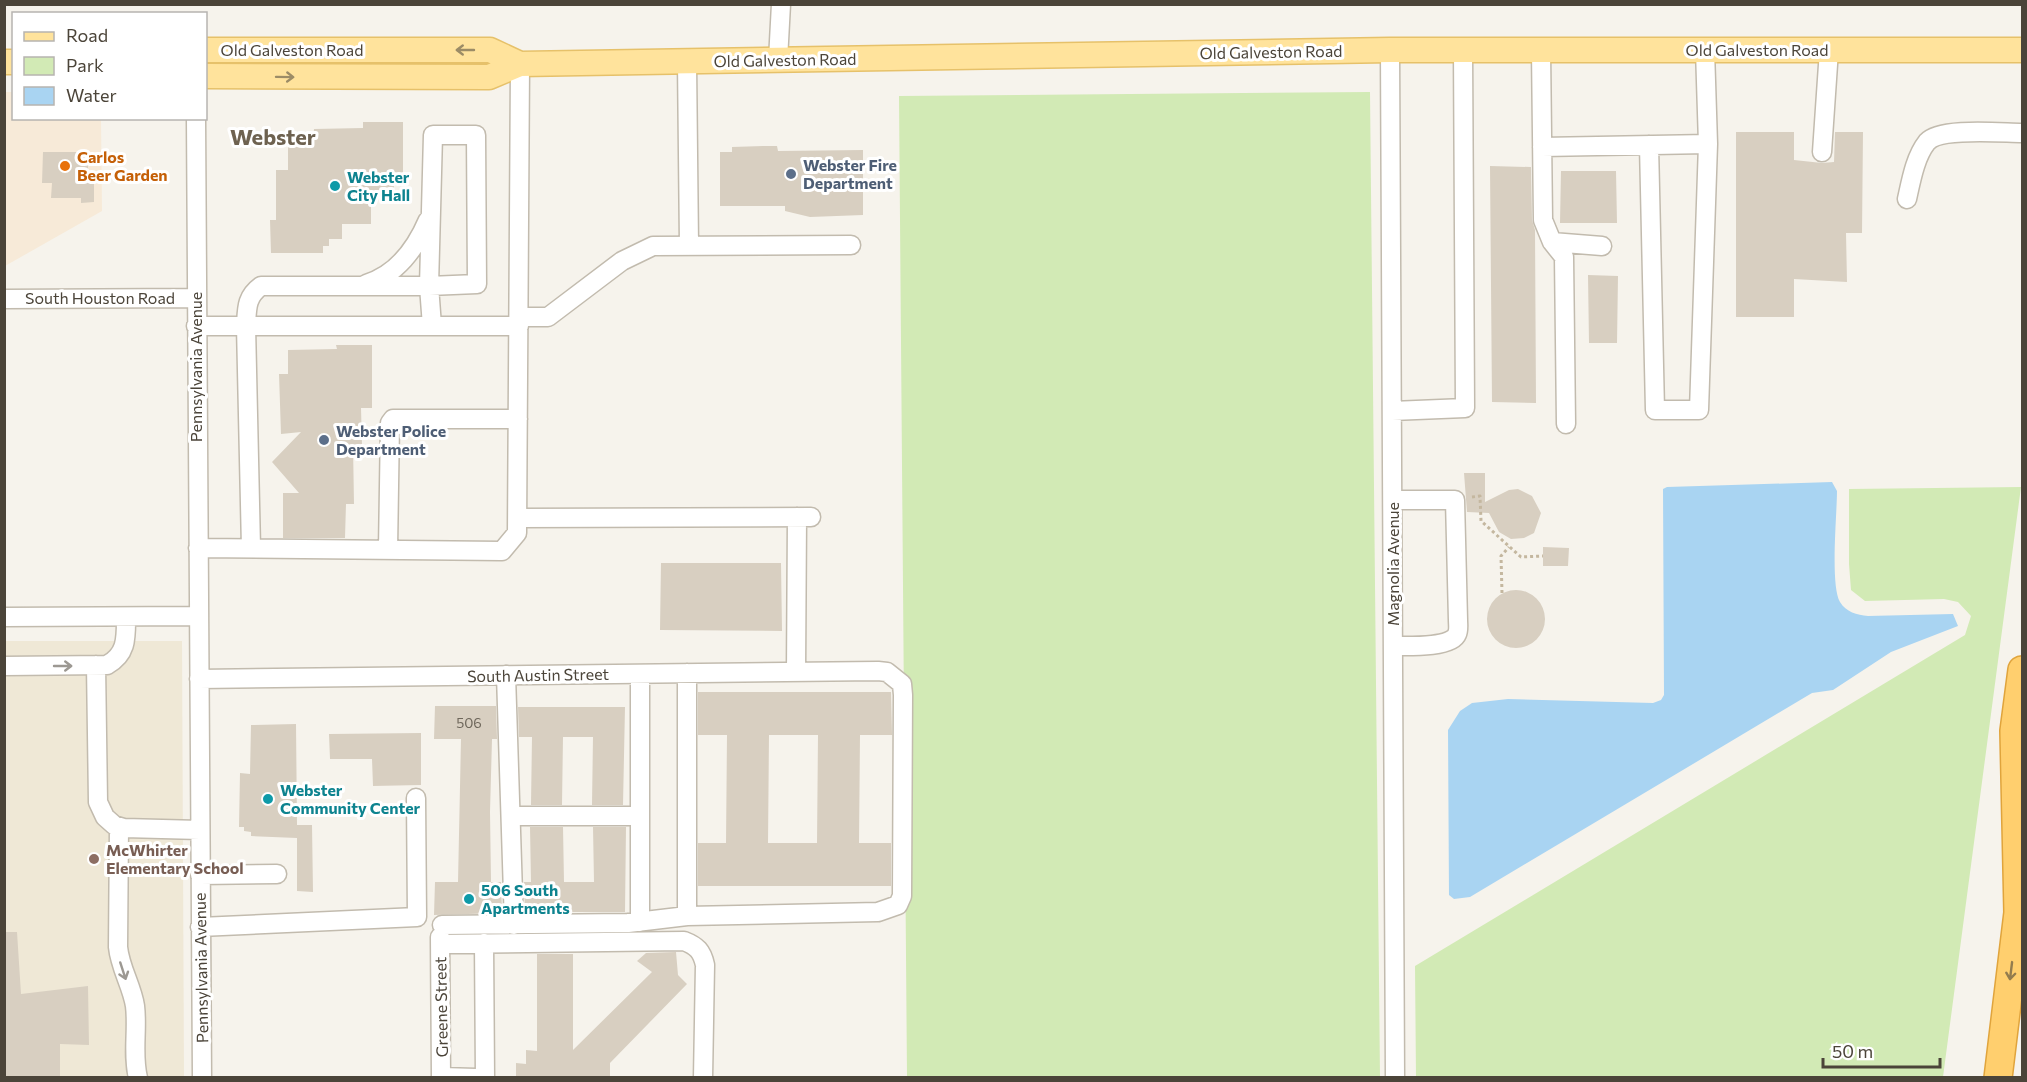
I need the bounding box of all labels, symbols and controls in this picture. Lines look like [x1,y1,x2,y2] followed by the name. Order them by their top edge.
[12,12,207,120] legend
[66,24,108,46] text: Road
[221,40,363,59] street label: Old Galveston Road
[1686,40,1828,59] street label: Old Galveston Road
[1199,41,1343,62] street label: Old Galveston Road
[455,44,475,56] one-way arrow
[713,49,857,70] street label: Old Galveston Road
[66,54,104,76] text: Park
[274,72,294,83] one-way arrow
[66,84,117,106] text: Water
[230,123,316,150] district label: Webster
[77,147,168,184] place label: Carlos Beer Garden
[803,155,897,192] place label: Webster Fire Department
[58,159,72,173] marker: Carlos Beer Garden
[347,167,410,204] place label: Webster City Hall
[784,167,798,181] marker: Webster Fire Department
[328,179,342,193] marker: Webster City Hall
[25,288,175,307] street label: South Houston Road
[186,292,205,442] street label: Pennsylvania Avenue
[336,421,446,458] place label: Webster Police Department
[317,433,331,447] marker: Webster Police Department
[1383,502,1402,626] street label: Magnolia Avenue
[52,660,72,672] one-way arrow
[467,664,610,685] street label: South Austin Street
[456,714,482,731] house number: 506
[280,780,421,817] place label: Webster Community Center
[261,792,275,806] marker: Webster Community Center
[106,840,244,877] place label: McWhirter Elementary School
[87,852,101,866] marker: McWhirter Elementary School
[481,880,570,917] place label: 506 South Apartments
[462,892,476,906] marker: 506 South Apartments
[190,893,211,1043] street label: Pennsylvania Avenue
[430,956,451,1057] street label: Greene Street
[118,961,129,980] one-way arrow
[2005,961,2016,981] one-way arrow
[1823,1031,1940,1069] scale bar
[1832,1040,1873,1062] text: 50 m

